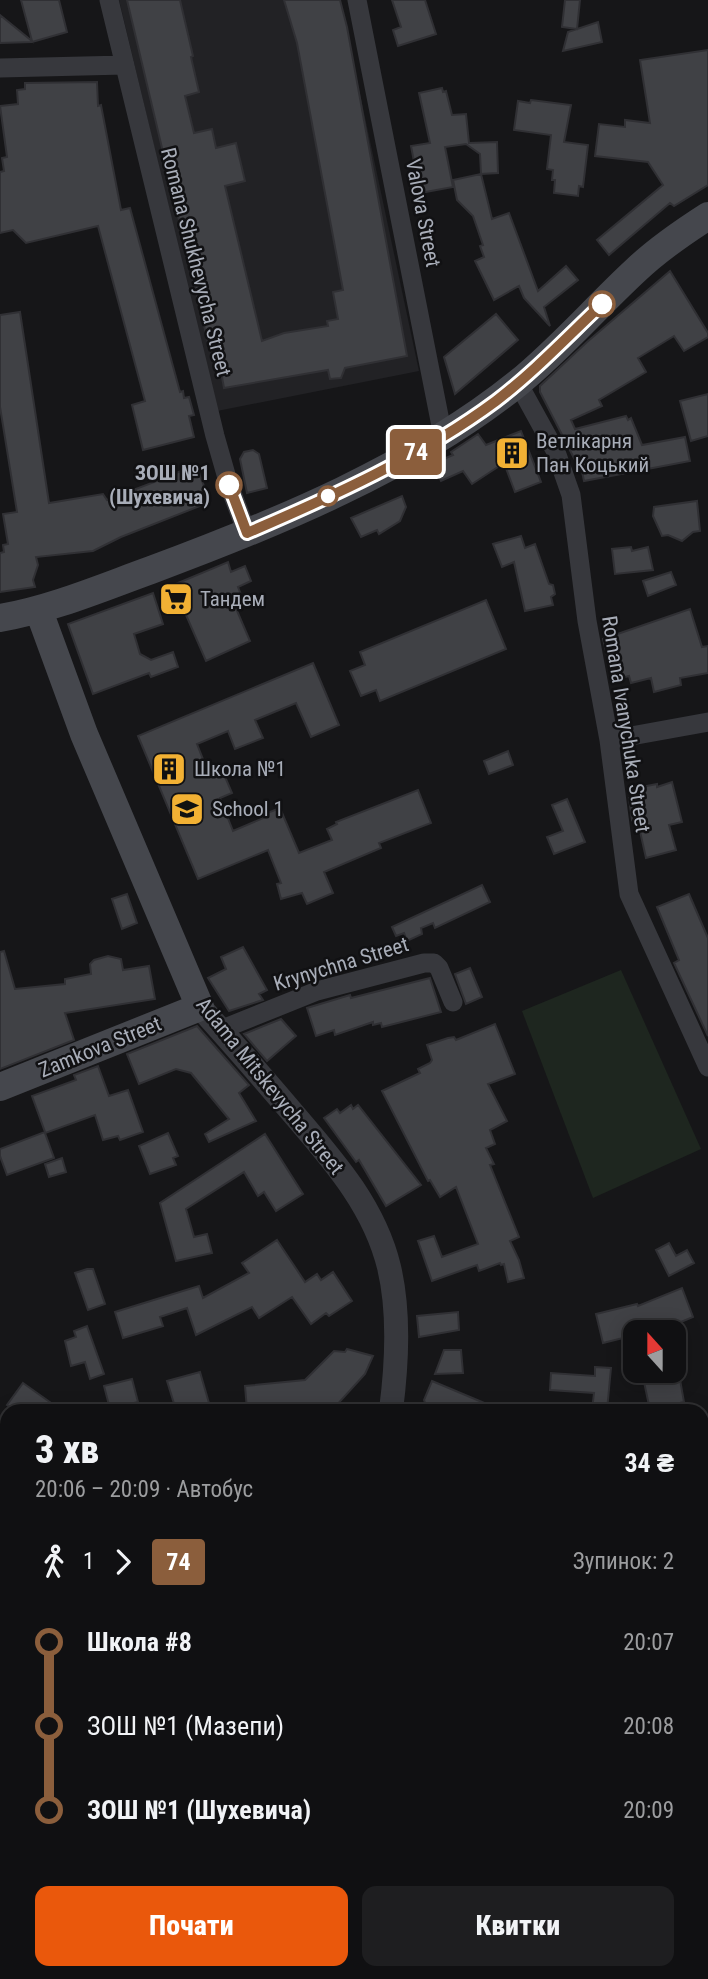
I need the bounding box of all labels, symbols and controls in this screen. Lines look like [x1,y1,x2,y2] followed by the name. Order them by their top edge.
[156,145,236,379] street label: Romana Shukhevycha Street
[401,157,445,269] street label: Valova Street
[589,291,615,317] unlabelled marker
[384,429,448,475] line badge: 74
[536,429,649,477] place label: Ветлікарня Пан Коцький
[493,434,531,472] building icon: Ветлікарня Пан Коцький
[404,438,428,466] text: 74
[109,461,210,509] place label: ЗОШ №1 (Шухевича)
[216,472,242,498] marker: ЗОШ №1 (Шухевича)
[318,486,338,506] unlabelled marker
[157,580,195,618] supermarket icon: Тандем
[200,587,265,611] place label: Тандем
[597,614,655,834] street label: Romana Ivanychuka Street
[150,750,188,788] building icon: Школа №1
[194,757,286,781] place label: Школа №1
[168,790,206,828] school or university icon: School 1
[212,797,284,821] place label: School 1
[271,932,411,996] street label: Krynychna Street
[191,993,349,1179] street label: Adama Mitskevycha Street
[35,1012,165,1082] street label: Zamkova Street
[623,1320,686,1382] north arrow
[623,1320,686,1383] map controls
[35,1428,99,1472] text: 3 хв
[624,1448,674,1478] text: 34 ₴
[35,1476,253,1503] text: 20:06 – 20:09 · Автобус
[35,1543,73,1581] icon: walk
[104,1543,142,1581] icon: forward
[83,1548,94,1575] text: 1
[166,1548,191,1576] text: 74
[573,1548,674,1575] text: Зупинок: 2
[87,1627,192,1657] text: Школа #8
[623,1629,674,1656] text: 20:07
[87,1711,284,1741] text: ЗОШ №1 (Мазепи)
[623,1713,674,1740] text: 20:08
[87,1795,311,1825] text: ЗОШ №1 (Шухевича)
[623,1797,674,1824] text: 20:09
[35,1886,348,1966] button: Почати
[362,1886,674,1966] button: Квитки

